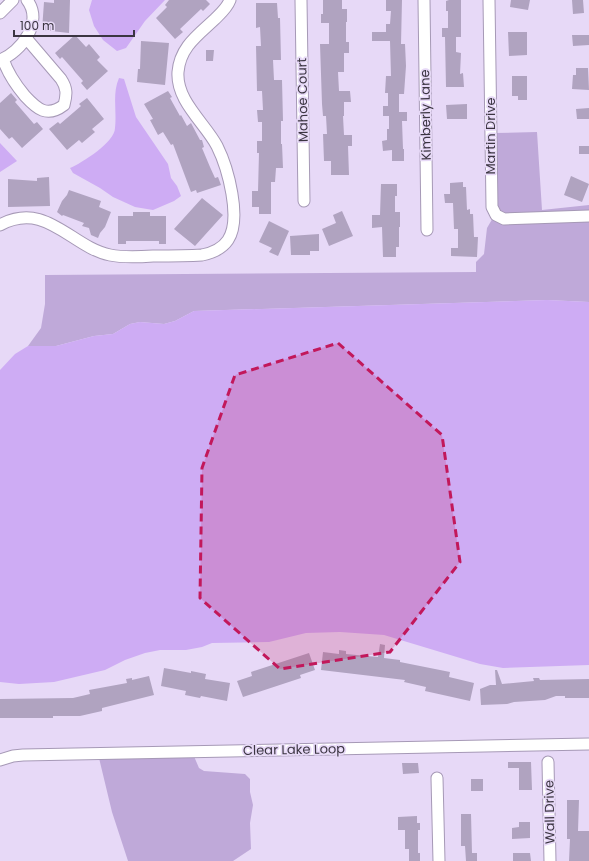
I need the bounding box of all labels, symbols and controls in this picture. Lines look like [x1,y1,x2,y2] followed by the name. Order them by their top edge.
[14,12,134,38] scale bar
[20,17,54,34] text: 100 m
[292,57,313,142] street label: Mahoe Court
[415,69,436,161] street label: Kimberly Lane
[481,97,500,175] street label: Martin Drive
[243,739,345,760] street label: Clear Lake Loop
[539,780,560,844] street label: Wall Drive

